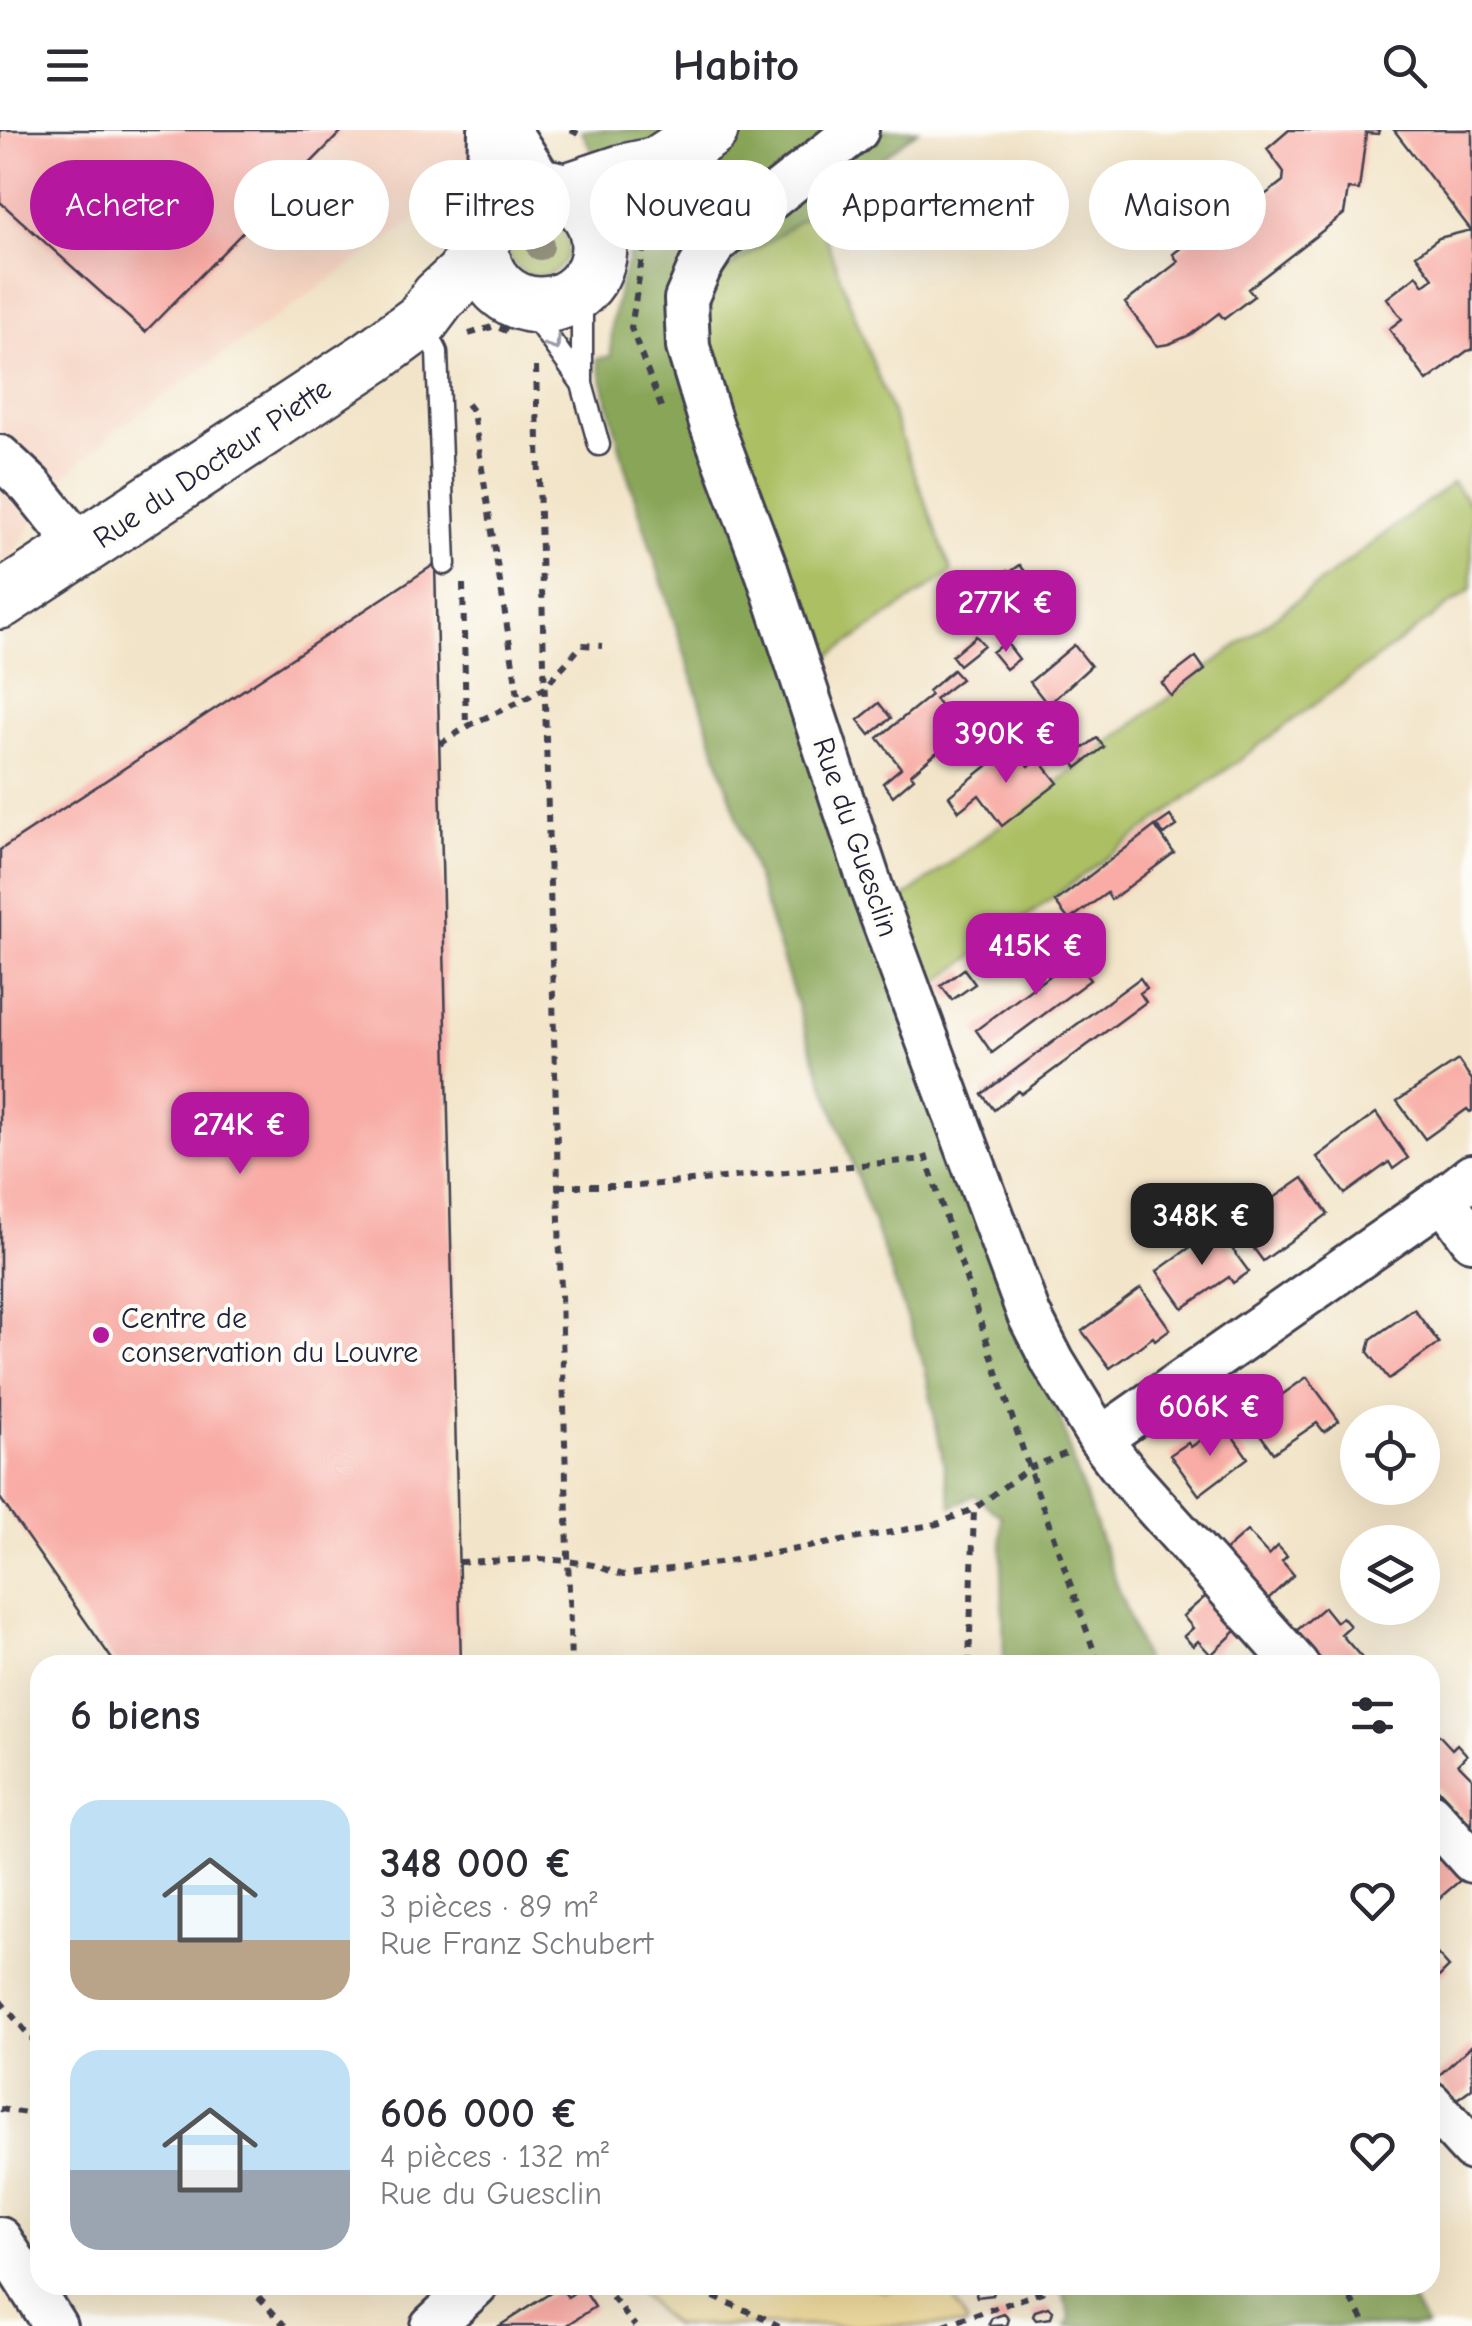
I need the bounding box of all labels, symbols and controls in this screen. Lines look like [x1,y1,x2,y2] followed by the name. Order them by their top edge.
[40,38,95,93] icon: menu
[1377,38,1432,93] icon: search
[673,39,799,91] text: Habito
[30,160,214,250] chip: Acheter
[234,160,389,250] chip: Louer
[409,160,570,250] chip: Filtres
[590,160,787,250] chip: Nouveau
[807,160,1069,250] chip: Appartement
[1089,160,1266,250] chip: Maison
[541,333,560,351] one-way arrow
[87,371,338,556] street label: Rue du Docteur Piette
[925,570,1087,655] pin: 277K €
[958,584,1054,621] text: 277K €
[925,701,1087,786] pin: 390K €
[955,715,1057,752] text: 390K €
[805,733,906,941] street label: Rue du Guesclin
[955,913,1117,998] pin: 415K €
[988,927,1084,964] text: 415K €
[159,1092,321,1177] pin: 274K €
[193,1106,287,1143] text: 274K €
[1121,1183,1283,1268] pin: 348K €
[1153,1197,1251,1234] text: 348K €
[121,1301,418,1370] place label: Centre de conservation du Louvre
[90,1324,112,1346] marker: Centre de conservation du Louvre
[1129,1374,1291,1459] pin: 606K €
[1158,1388,1262,1425] text: 606K €
[1340,1405,1440,1625] map controls
[1340,1405,1440,1505] button: locate
[1340,1525,1440,1625] button: layers
[1345,1688,1400,1743] icon: filters
[70,1691,200,1740] text: 6 biens
[380,1839,573,1888] text: 348 000 €
[150,1840,270,1960] icon: home
[1345,1873,1400,1928] icon: heart
[380,1888,598,1925] text: 3 pièces · 89 m²
[380,1925,653,1962] text: Rue Franz Schubert
[380,2089,579,2138] text: 606 000 €
[150,2090,270,2210] icon: home
[1345,2123,1400,2178] icon: heart
[380,2138,609,2175] text: 4 pièces · 132 m²
[380,2175,602,2212] text: Rue du Guesclin

